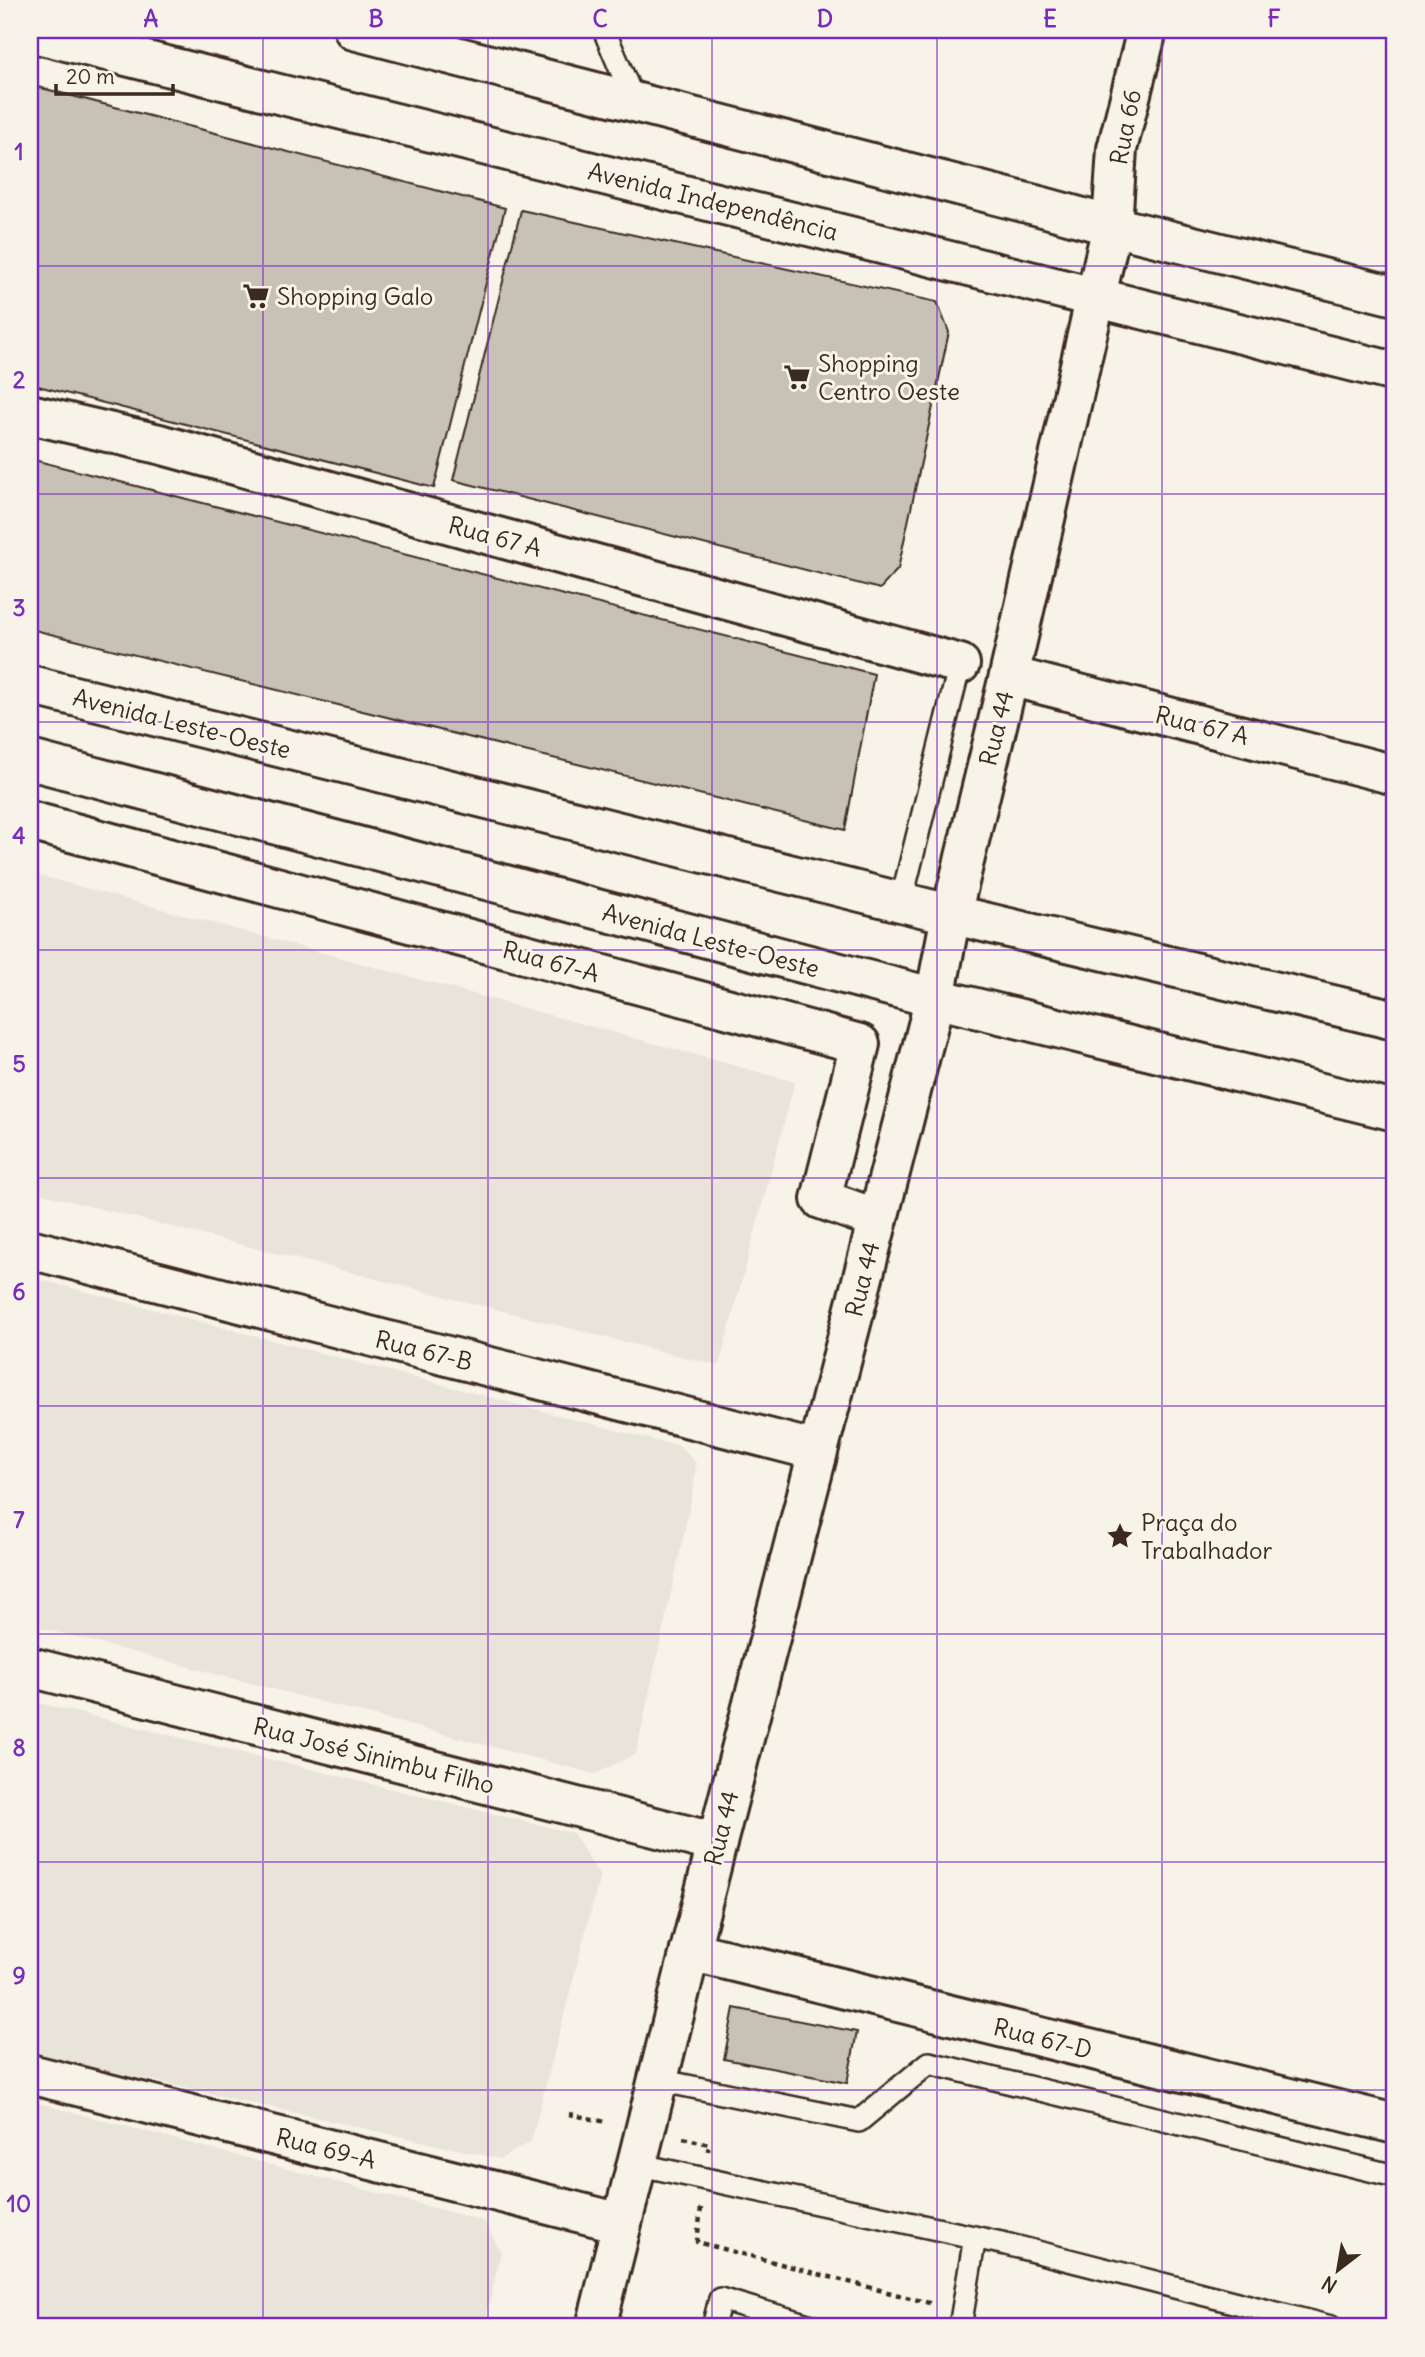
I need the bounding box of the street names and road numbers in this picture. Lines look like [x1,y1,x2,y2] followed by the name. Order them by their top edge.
[1103,87,1147,167] street label: Rua 66
[585,155,841,247] street label: Avenida Independência
[445,509,545,563] street label: Rua 67 A
[70,681,294,765] street label: Avenida Leste-Oeste
[972,687,1020,769] street label: Rua 44
[1152,699,1252,751] street label: Rua 67 A
[599,897,823,983] street label: Avenida Leste-Oeste
[499,934,603,988] street label: Rua 67-A
[838,1238,886,1320] street label: Rua 44
[372,1323,476,1377] street label: Rua 67-B
[250,1711,498,1799] street label: Rua José Sinimbu Filho
[697,1787,745,1869] street label: Rua 44
[991,2011,1095,2065] street label: Rua 67-D
[273,2121,379,2175] street label: Rua 69-A

